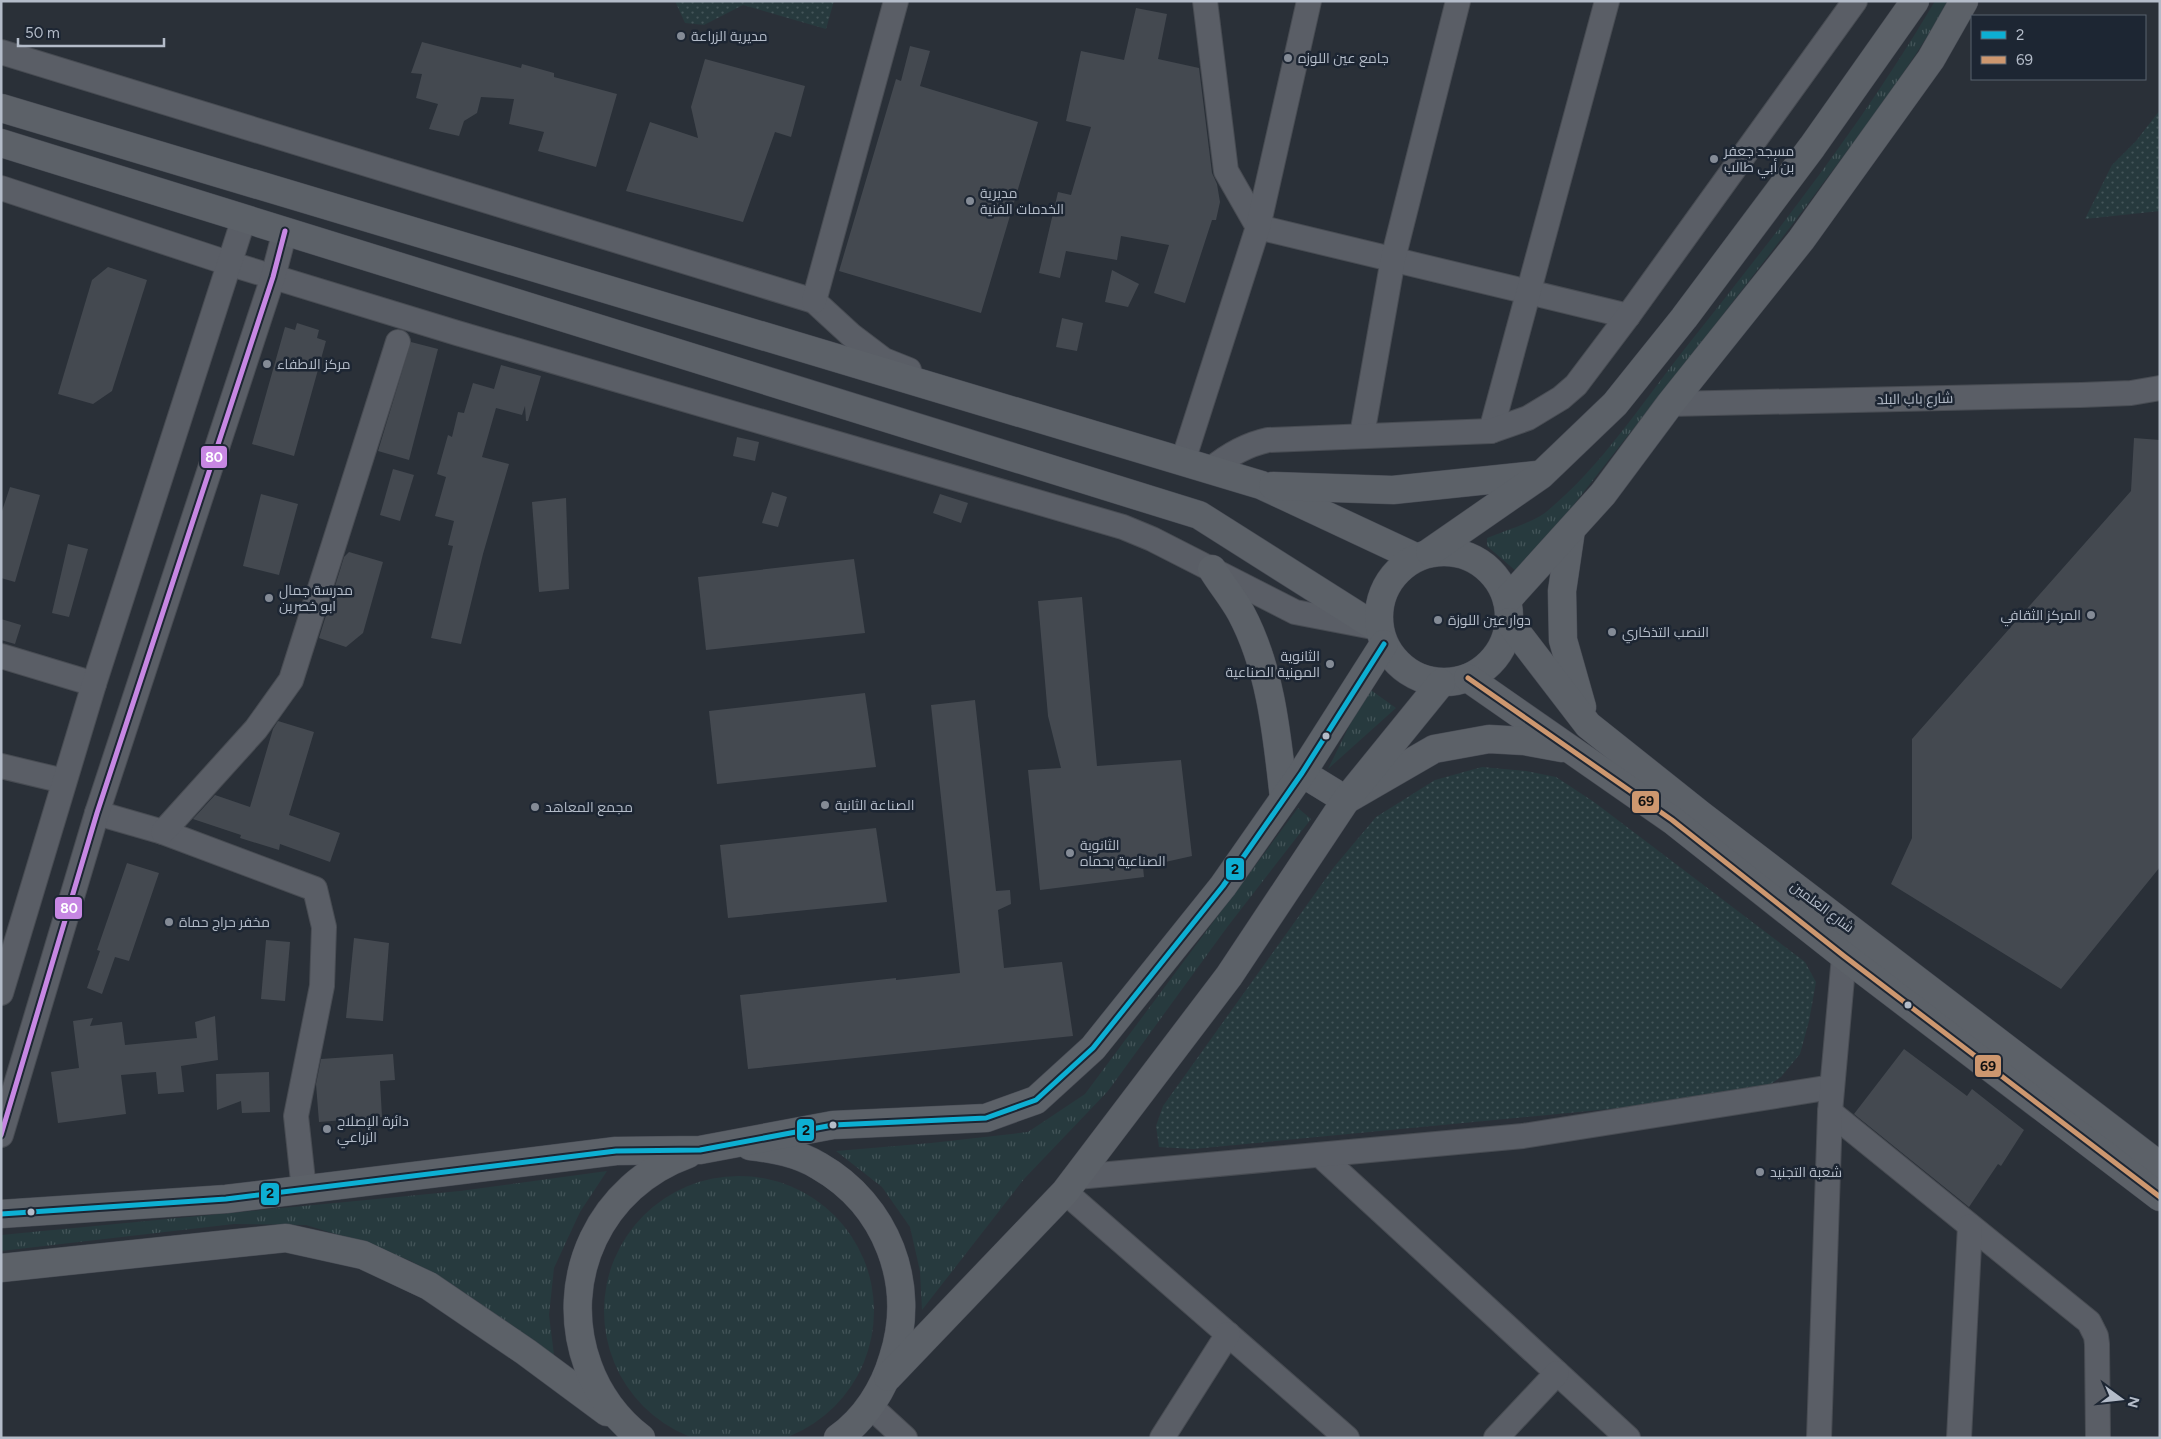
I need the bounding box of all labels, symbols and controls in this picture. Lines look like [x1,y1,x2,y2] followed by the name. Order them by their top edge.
[18,15,164,47] scale bar
[1971,15,2146,80] legend
[25,24,60,42] text: 50 m
[2016,26,2024,44] text: 2
[691,28,767,45] place label: مديرية الزراعة
[675,30,687,42] marker: مديرية الزراعة
[1298,50,1389,67] place label: جامع عين اللوزه
[2016,51,2033,69] text: 69
[1282,52,1294,64] marker: جامع عين اللوزه
[1723,143,1794,179] place label: مسجد جعفر بن أبي طالب
[1708,153,1720,165] marker: مسجد جعفر بن أبي طالب
[980,185,1064,218] place label: مديرية الخدمات الفنية
[964,195,976,207] marker: مديرية الخدمات الفنية
[277,356,350,373] place label: مركز الاطفاء
[261,358,273,370] marker: مركز الاطفاء
[1877,390,1953,408] street label: شارع باب البلد
[200,445,228,469] line badge: 80
[205,449,223,466] text: 80
[279,582,353,615] place label: مدرسة جمال ابو خصرين
[263,592,275,604] marker: مدرسة جمال ابو خصرين
[2000,607,2081,627] place label: المركز الثقافي
[2085,609,2097,621] marker: المركز الثقافي
[1448,612,1531,629] place label: دوار عين اللوزة
[1432,614,1444,626] marker: دوار عين اللوزة
[1622,624,1709,644] place label: النصب التذكاري
[1606,626,1618,638] marker: النصب التذكاري
[1226,648,1320,681] place label: الثانوية المهنية الصناعية
[1324,658,1336,670] marker: الثانوية المهنية الصناعية
[1321,731,1331,741] unlabelled marker
[1631,790,1660,814] line badge: 69
[1638,793,1654,810] text: 69
[835,797,914,814] place label: الصناعة الثانية
[545,799,633,816] place label: مجمع المعاهد
[819,799,831,811] marker: الصناعة الثانية
[529,801,541,813] marker: مجمع المعاهد
[1080,837,1166,870] place label: الثانوية الصناعية بحماه
[1064,847,1076,859] marker: الثانوية الصناعية بحماه
[1225,857,1245,881] line badge: 2
[1231,861,1239,878] text: 2
[1787,878,1857,936] street label: شارع العلمين
[54,896,83,920] line badge: 80
[60,900,78,917] text: 80
[179,914,270,931] place label: مخفر حراج حماة
[163,916,175,928] marker: مخفر حراج حماة
[1903,1000,1913,1010] unlabelled marker
[1974,1054,2002,1078] line badge: 69
[1980,1058,1996,1075] text: 69
[337,1113,409,1149] place label: دائرة الإصلاح الزراعي
[796,1118,815,1142] line badge: 2
[828,1120,838,1130] unlabelled marker
[802,1122,810,1139] text: 2
[321,1123,333,1135] marker: دائرة الإصلاح الزراعي
[1770,1164,1842,1181] place label: شعبة التجنيد
[1754,1166,1766,1178] marker: شعبة التجنيد
[260,1182,280,1206] line badge: 2
[266,1185,274,1202] text: 2
[26,1207,36,1217] unlabelled marker
[2096,1374,2146,1424] north arrow
[2123,1395,2143,1410] text: N

